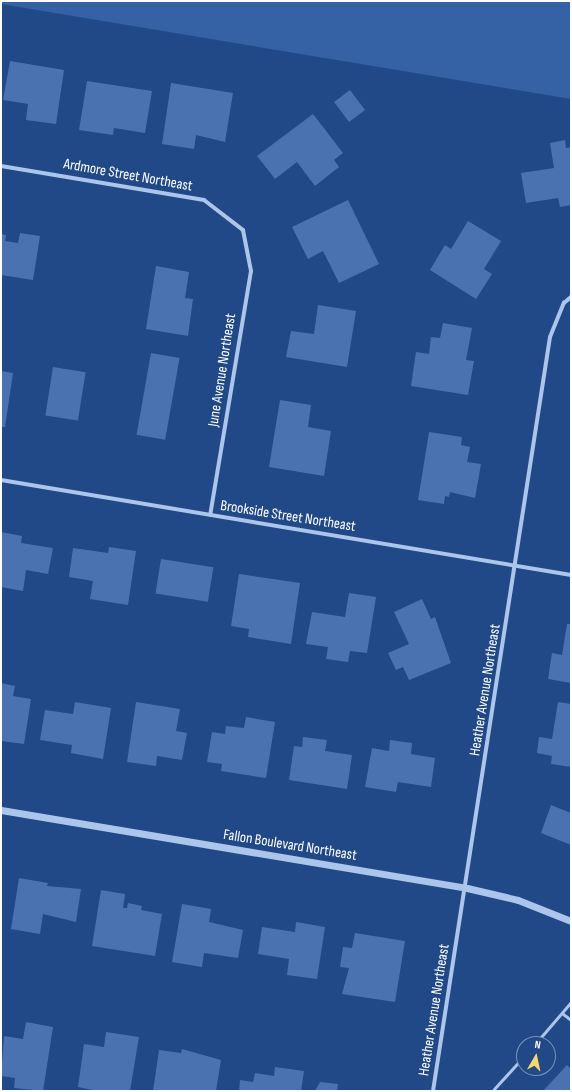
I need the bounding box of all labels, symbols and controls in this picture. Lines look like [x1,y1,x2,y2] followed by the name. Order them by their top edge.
[62,155,194,195] street label: Ardmore Street Northeast
[204,312,240,428] street label: June Avenue Northeast
[219,496,357,536] street label: Brookside Street Northeast
[466,623,504,757] street label: Heather Avenue Northeast
[222,826,358,864] street label: Fallon Boulevard Northeast
[415,943,453,1077] street label: Heather Avenue Northeast
[516,1036,556,1076] north arrow
[534,1038,542,1052] text: N

